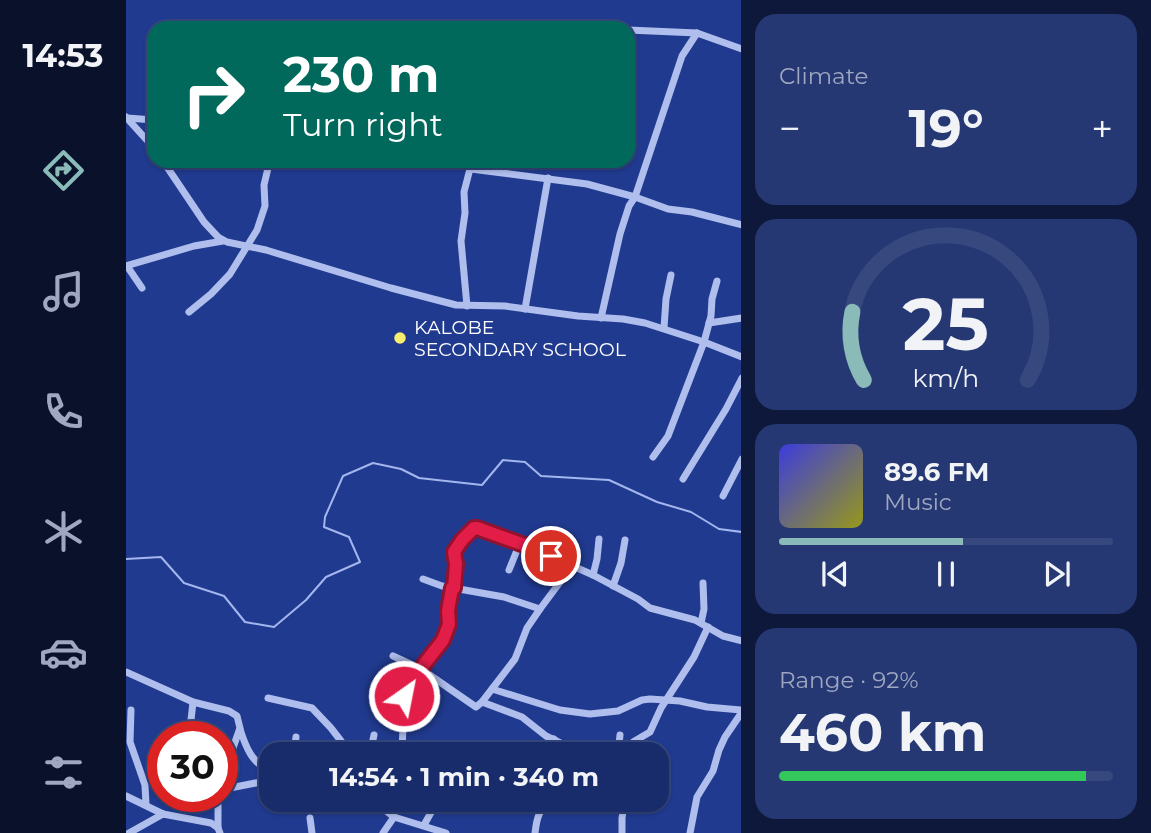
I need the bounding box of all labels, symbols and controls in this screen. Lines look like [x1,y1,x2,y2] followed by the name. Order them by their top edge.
[22,36,104,75] text: 14:53
[283,45,439,104] text: 230 m
[168,49,259,140] icon: right
[779,62,868,90] text: Climate
[908,97,984,160] text: 19°
[283,105,443,144] text: Turn right
[779,105,801,152] text: −
[1091,105,1113,152] text: +
[39,146,88,195] icon: directions
[39,267,88,316] icon: music
[903,281,989,369] text: 25
[414,316,627,361] place label: KALOBE SECONDARY SCHOOL
[392,330,408,346] marker: KALOBE SECONDARY SCHOOL
[913,363,979,393] text: km/h
[39,387,88,436] icon: phone
[884,456,989,488] text: 89.6 FM
[884,488,952,516] text: Music
[39,507,88,556] icon: climate
[521,526,581,586] pin
[532,537,570,575] icon: arrive
[816,555,854,593] icon: previous
[927,555,965,593] icon: pause
[1038,555,1076,593] icon: next
[39,628,88,677] icon: car
[367,659,441,733] position arrow
[779,666,919,694] text: Range · 92%
[779,701,986,764] text: 460 km
[147,721,238,812] speed limit sign: 30
[39,748,88,797] icon: filters
[329,761,599,793] text: 14:54 · 1 min · 340 m

